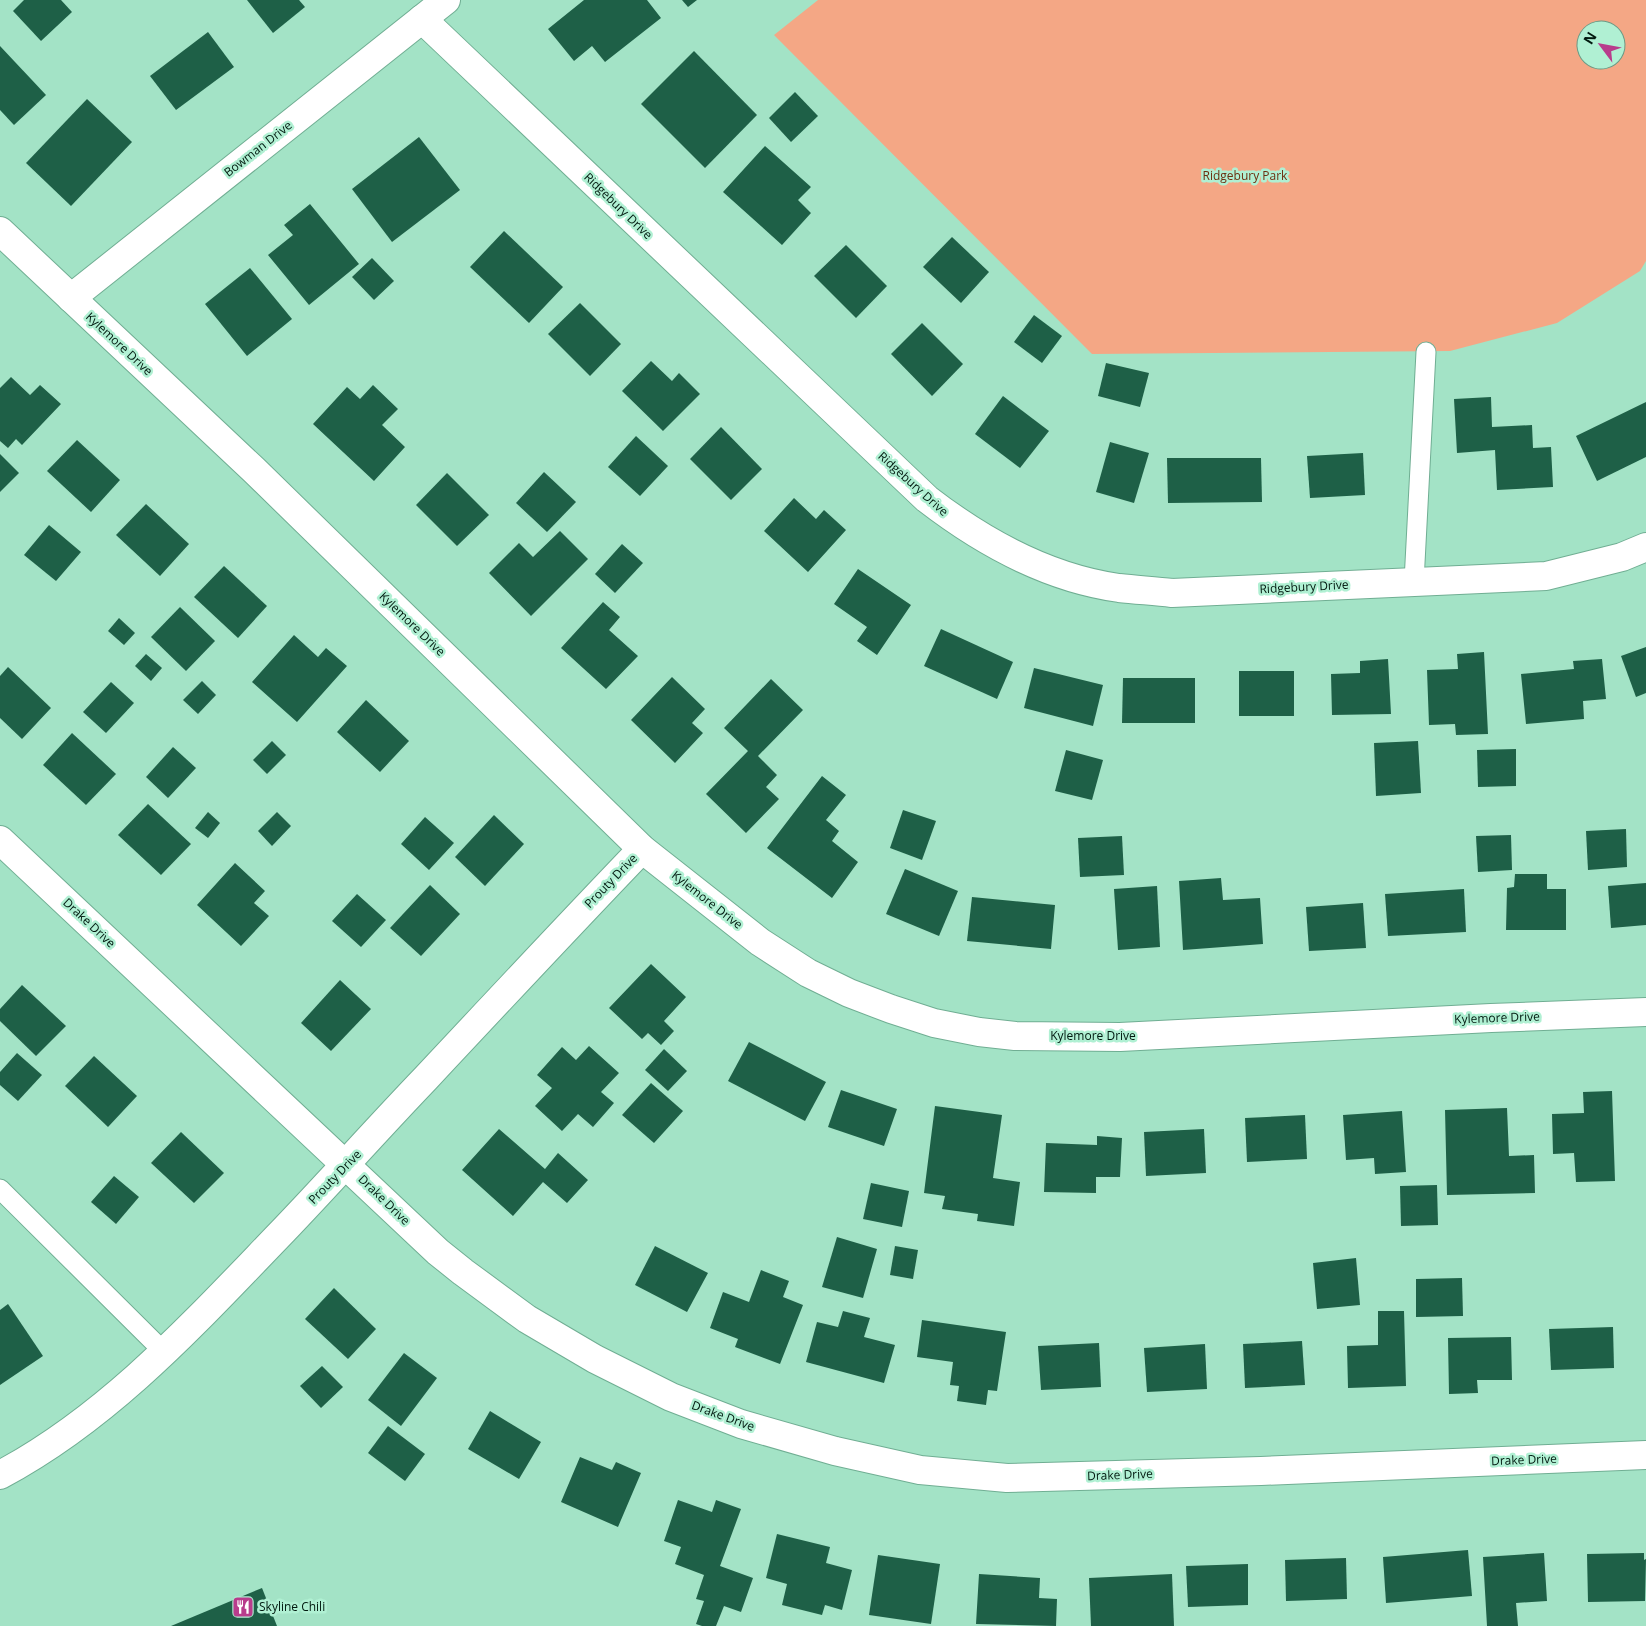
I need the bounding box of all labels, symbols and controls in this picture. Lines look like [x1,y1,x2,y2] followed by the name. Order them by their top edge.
[1576,20,1626,70] north arrow
[1578,28,1601,48] text: N
[220,117,295,181] street label: Bowman Drive
[1203,167,1288,184] park label: Ridgebury Park
[580,169,656,243] street label: Ridgebury Drive
[82,308,157,379] street label: Kylemore Drive
[875,447,952,520] street label: Ridgebury Drive
[1259,576,1349,597] street label: Ridgebury Drive
[376,588,449,660] street label: Kylemore Drive
[580,850,641,912] street label: Prouty Drive
[668,867,746,933] street label: Kylemore Drive
[59,894,119,951] street label: Drake Drive
[1454,1008,1540,1027] street label: Kylemore Drive
[1050,1027,1136,1044] street label: Kylemore Drive
[304,1146,365,1208] street label: Prouty Drive
[355,1171,414,1229] street label: Drake Drive
[689,1396,757,1435] street label: Drake Drive
[1491,1450,1557,1469] street label: Drake Drive
[1087,1465,1153,1484] street label: Drake Drive
[231,1595,255,1619] restaurant icon: Skyline Chili
[259,1598,325,1615] place label: Skyline Chili

